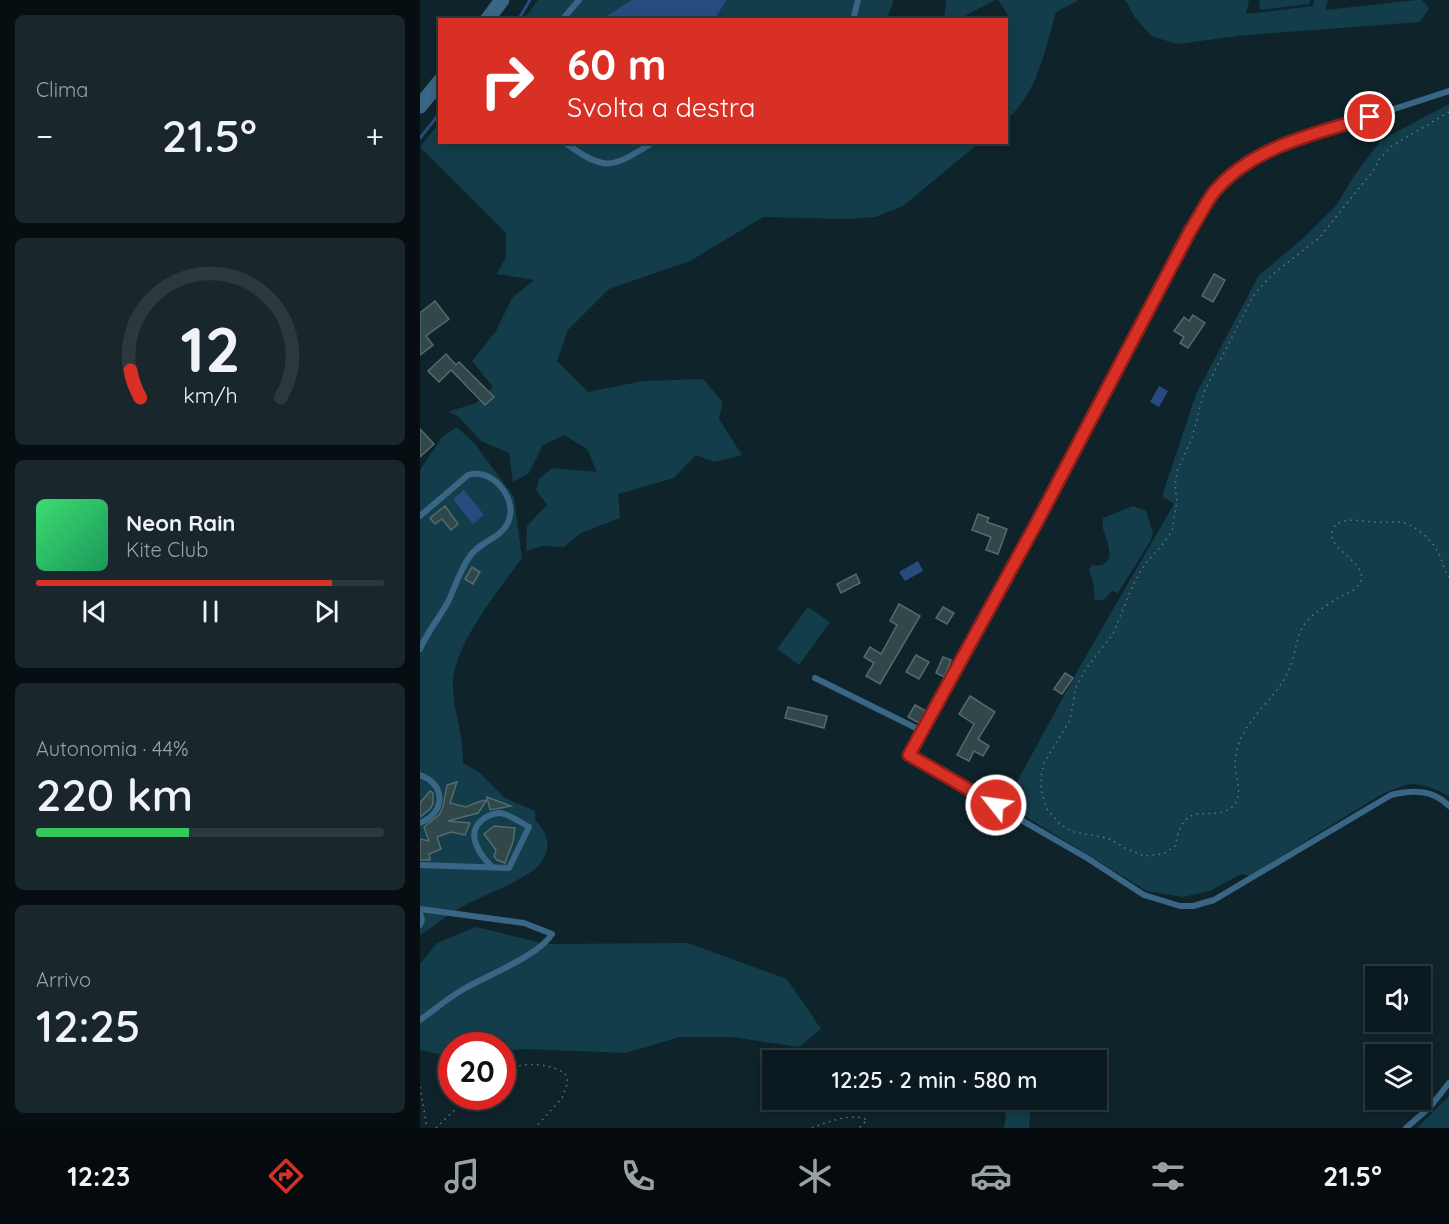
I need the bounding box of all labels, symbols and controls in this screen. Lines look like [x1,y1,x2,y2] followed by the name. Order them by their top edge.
[567,38,667,91] text: 60 m
[468,42,546,120] icon: right
[36,77,88,102] text: Clima
[567,90,755,124] text: Svolta a destra
[1344,91,1395,142] pin
[1353,100,1386,133] icon: arrive
[162,107,257,163] text: 21.5°
[36,115,53,156] text: −
[365,115,384,156] text: +
[180,311,240,389] text: 12
[183,383,237,409] text: km/h
[126,509,235,537] text: Neon Rain
[126,537,208,562] text: Kite Club
[78,595,111,628] icon: previous
[194,595,227,628] icon: pause
[310,595,343,628] icon: next
[36,736,189,761] text: Autonomia · 44%
[36,766,193,822] text: 220 km
[964,773,1028,837] position arrow
[1365,966,1431,1110] map controls
[1365,966,1431,1032] button: sound
[36,967,91,992] text: Arrivo
[36,997,140,1053] text: 12:25
[438,1032,516,1110] speed limit sign: 20
[1365,1044,1431,1110] button: layers
[832,1066,1037,1094] text: 12:25 · 2 min · 580 m
[265,1155,307,1197] icon: directions
[441,1155,483,1197] icon: music
[617,1155,659,1197] icon: phone
[794,1155,836,1197] icon: climate
[970,1155,1012,1197] icon: car
[1147,1155,1189,1197] icon: filters
[67,1159,130,1193] text: 12:23
[1323,1159,1382,1193] text: 21.5°

